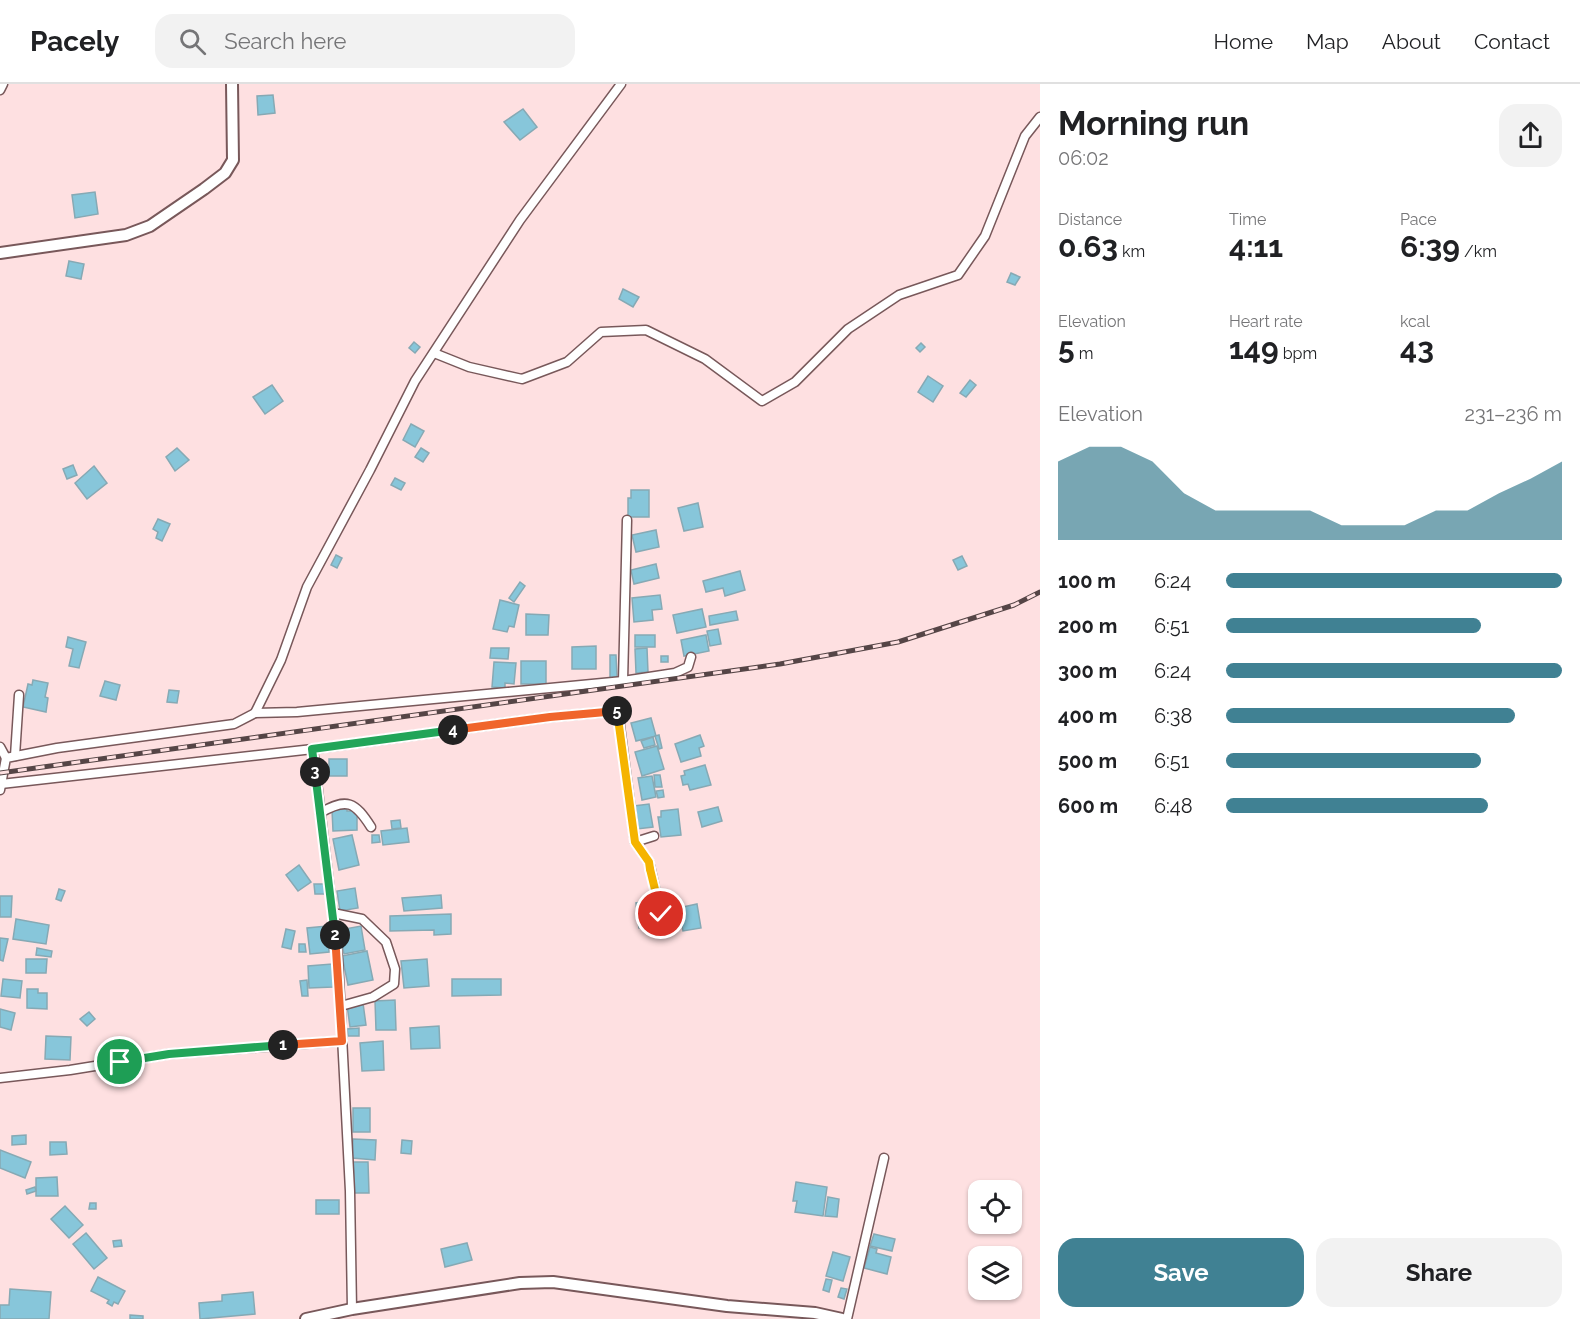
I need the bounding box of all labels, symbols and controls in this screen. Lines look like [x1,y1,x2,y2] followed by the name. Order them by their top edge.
[155,14,575,68] search box
[30,25,119,58] text: Pacely
[176,25,209,58] icon: search
[224,28,346,54] text: Search here
[1214,29,1273,54] text: Home
[1306,29,1349,54] text: Map
[1382,29,1441,54] text: About
[1474,29,1550,54] text: Contact
[1058,104,1249,143] text: Morning run
[1499,104,1562,167] button: share
[1058,146,1109,170] text: 06:02
[1058,210,1122,229] text: Distance
[1229,210,1266,229] text: Time
[1400,210,1437,229] text: Pace
[1058,229,1118,264] text: 0.63
[1229,229,1283,264] text: 4:11
[1400,229,1460,264] text: 6:39
[1118,242,1145,261] text: km
[1460,242,1497,261] text: /km
[1058,312,1126,331] text: Elevation
[1229,312,1303,331] text: Heart rate
[1400,312,1430,331] text: kcal
[1058,331,1075,366] text: 5
[1229,331,1279,366] text: 149
[1400,331,1434,366] text: 43
[1075,344,1093,363] text: m
[1279,344,1317,363] text: bpm
[1058,402,1143,426] text: Elevation
[1465,402,1562,426] text: 231–236 m
[1058,569,1116,593] text: 100 m
[1154,569,1191,593] text: 6:24
[1058,614,1117,638] text: 200 m
[1154,614,1189,638] text: 6:51
[1058,659,1117,683] text: 300 m
[1154,659,1191,683] text: 6:24
[602,696,632,726] pin: 5
[613,701,621,720] text: 5
[1058,704,1117,728] text: 400 m
[1154,704,1192,728] text: 6:38
[438,715,468,745] pin: 4
[448,720,458,739] text: 4
[1058,749,1117,773] text: 500 m
[1154,749,1189,773] text: 6:51
[300,757,330,787] pin: 3
[311,762,319,781] text: 3
[1058,794,1118,818] text: 600 m
[1154,794,1193,818] text: 6:48
[635,888,686,939] pin
[644,897,677,930] icon: check
[320,920,350,950] pin: 2
[330,925,340,944] text: 2
[268,1030,298,1060] pin: 1
[279,1035,287,1054] text: 1
[94,1036,145,1087] pin
[103,1045,136,1078] icon: arrive
[968,1180,1022,1300] map controls
[968,1180,1022,1234] button: locate
[1058,1238,1304,1307] button: Save
[1316,1238,1562,1307] button: Share
[968,1246,1022,1300] button: layers

